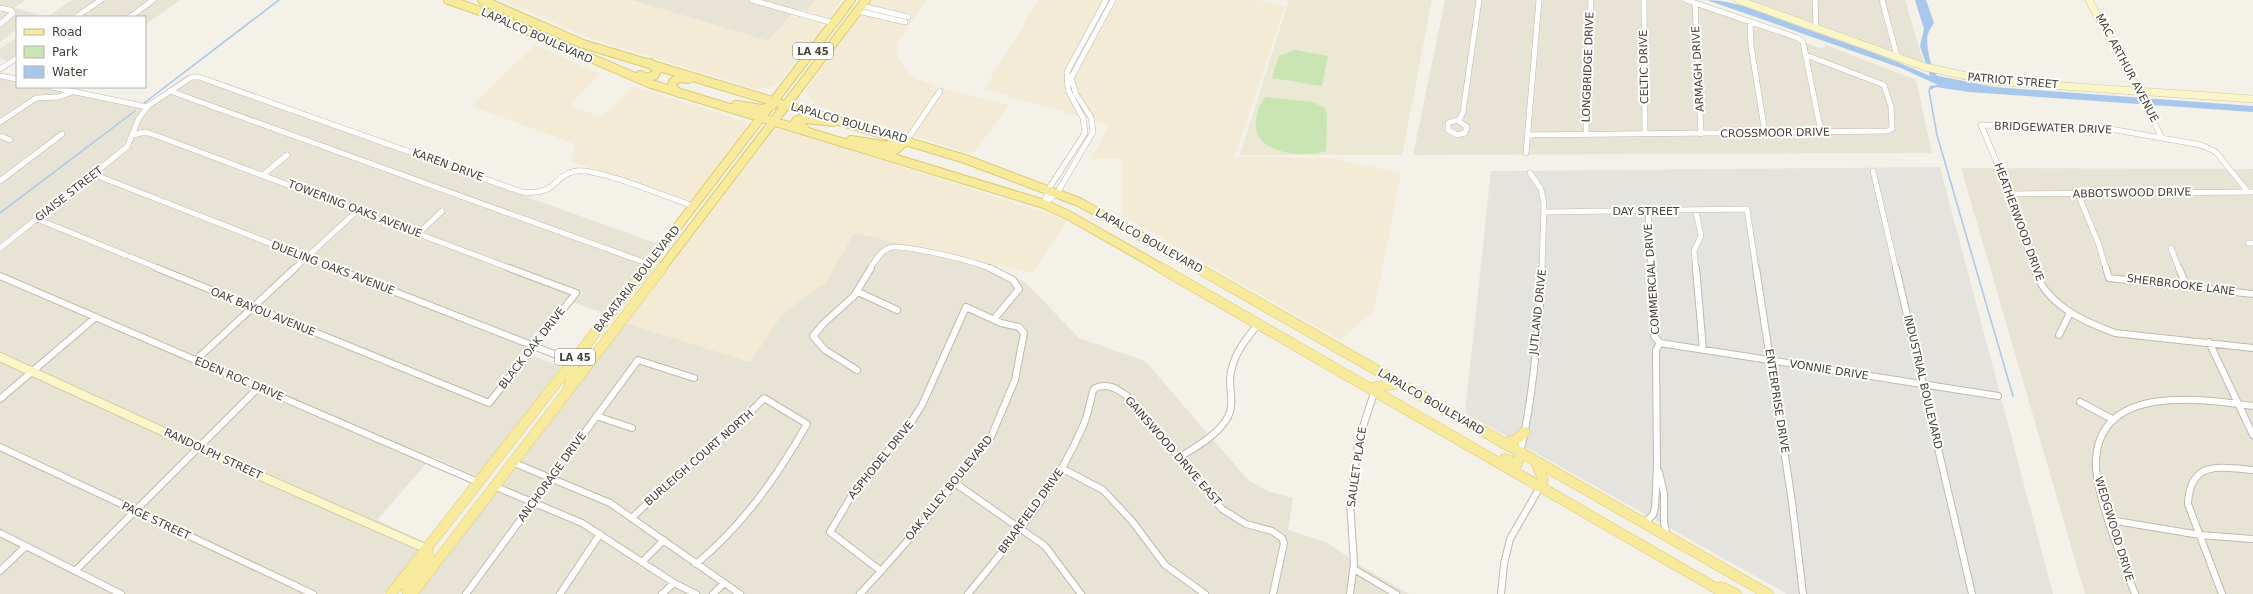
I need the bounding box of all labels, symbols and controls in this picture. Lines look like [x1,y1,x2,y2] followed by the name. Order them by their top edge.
[479,5,595,67] street label: LAPALCO BOULEVARD
[1580,11,1596,123] street label: LONGBRIDGE DRIVE
[2093,11,2161,125] street label: MAC ARTHUR AVENUE
[16,16,146,88] legend
[52,25,82,39] text: Road
[1689,26,1707,112] street label: ARMAGH DRIVE
[1637,30,1651,104] street label: CELTIC DRIVE
[793,43,833,59] road number: LA 45
[52,45,78,59] text: Park
[52,65,88,79] text: Water
[1967,71,2059,91] street label: PATRIOT STREET
[789,100,909,146] street label: LAPALCO BOULEVARD
[1994,119,2112,137] street label: BRIDGEWATER DRIVE
[1720,126,1830,140] street label: CROSSMOOR DRIVE
[411,146,485,184] street label: KAREN DRIVE
[1992,161,2047,283] street label: HEATHERWOOD DRIVE
[33,163,106,224] street label: GIAISE STREET
[285,177,424,241] street label: TOWERING OAKS AVENUE
[2073,185,2192,201] street label: ABBOTSWOOD DRIVE
[1612,205,1680,218] street label: DAY STREET
[1093,206,1205,276] street label: LAPALCO BOULEVARD
[591,223,683,335] street label: BARATARIA BOULEVARD
[1642,223,1662,335] street label: COMMERCIAL DRIVE
[269,238,397,298] street label: DUELING OAKS AVENUE
[1527,269,1549,356] street label: JUTLAND DRIVE
[2126,272,2236,298] street label: SHERBROOKE LANE
[209,285,317,339] street label: OAK BAYOU AVENUE
[496,304,568,391] street label: BLACK OAK DRIVE
[1901,314,1945,450] street label: INDUSTRIAL BOULEVARD
[1762,348,1792,454] street label: ENTERPRISE DRIVE
[555,349,595,365] road number: LA 45
[193,354,285,404] street label: EDEN ROC DRIVE
[1788,357,1870,383] street label: VONNIE DRIVE
[1375,366,1487,438] street label: LAPALCO BOULEVARD
[1122,394,1224,508] street label: GAINSWOOD DRIVE EAST
[642,407,756,509] street label: BURLEIGH COURT NORTH
[845,418,917,502] street label: ASPHODEL DRIVE
[162,426,264,483] street label: RANDOLPH STREET
[1345,426,1369,508] street label: SAULET PLACE
[515,430,589,524] street label: ANCHORAGE DRIVE
[903,433,995,543] street label: OAK ALLEY BOULEVARD
[996,466,1066,556] street label: BRIARFIELD DRIVE
[2092,475,2136,583] street label: WEDGWOOD DRIVE
[120,499,193,543] street label: PAGE STREET

